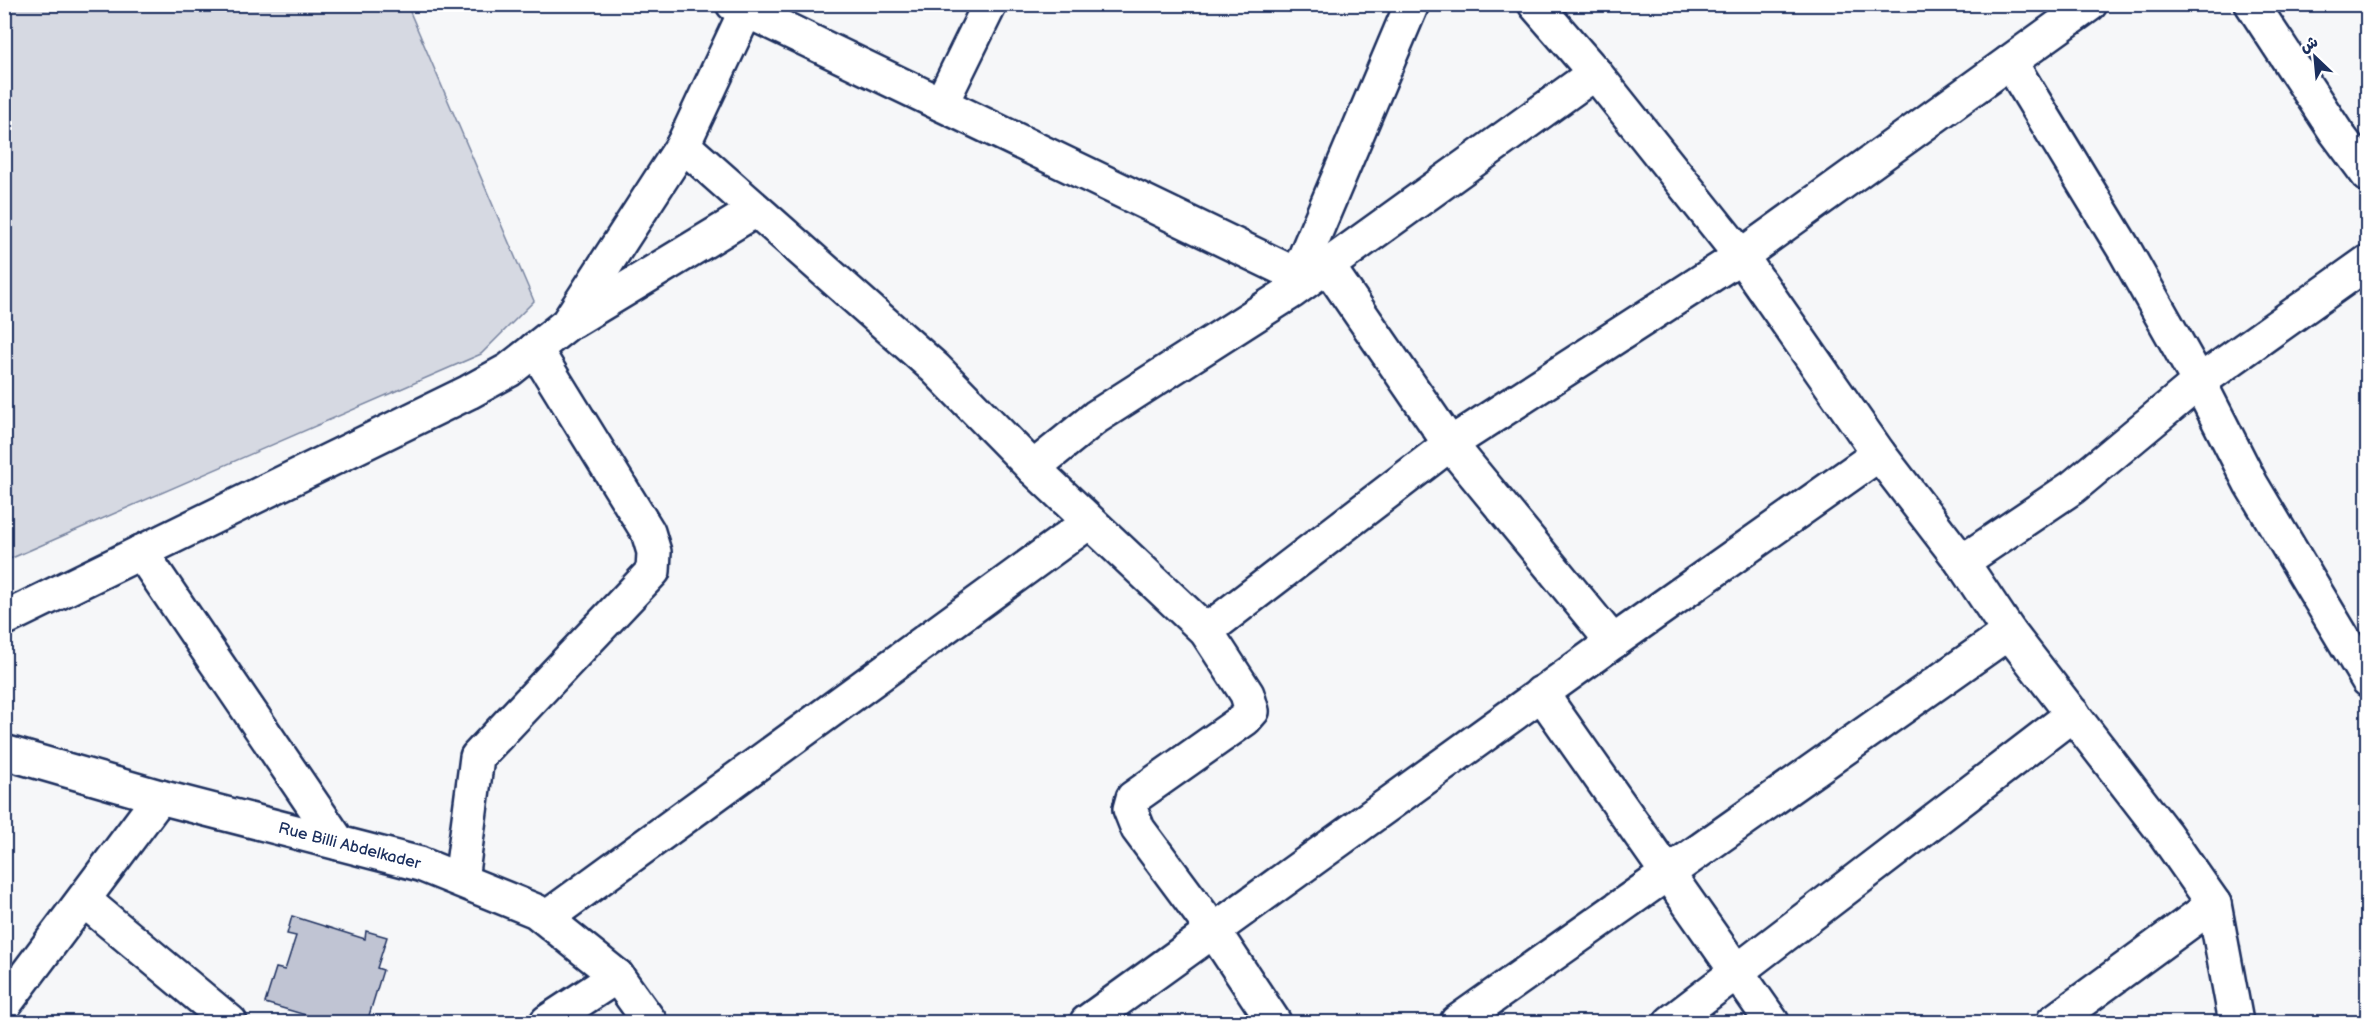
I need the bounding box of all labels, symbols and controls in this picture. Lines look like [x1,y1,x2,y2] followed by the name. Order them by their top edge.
[2285,27,2345,87] north arrow
[2297,32,2321,57] text: ش
[276,818,423,873] street label: Rue Billi Abdelkader

